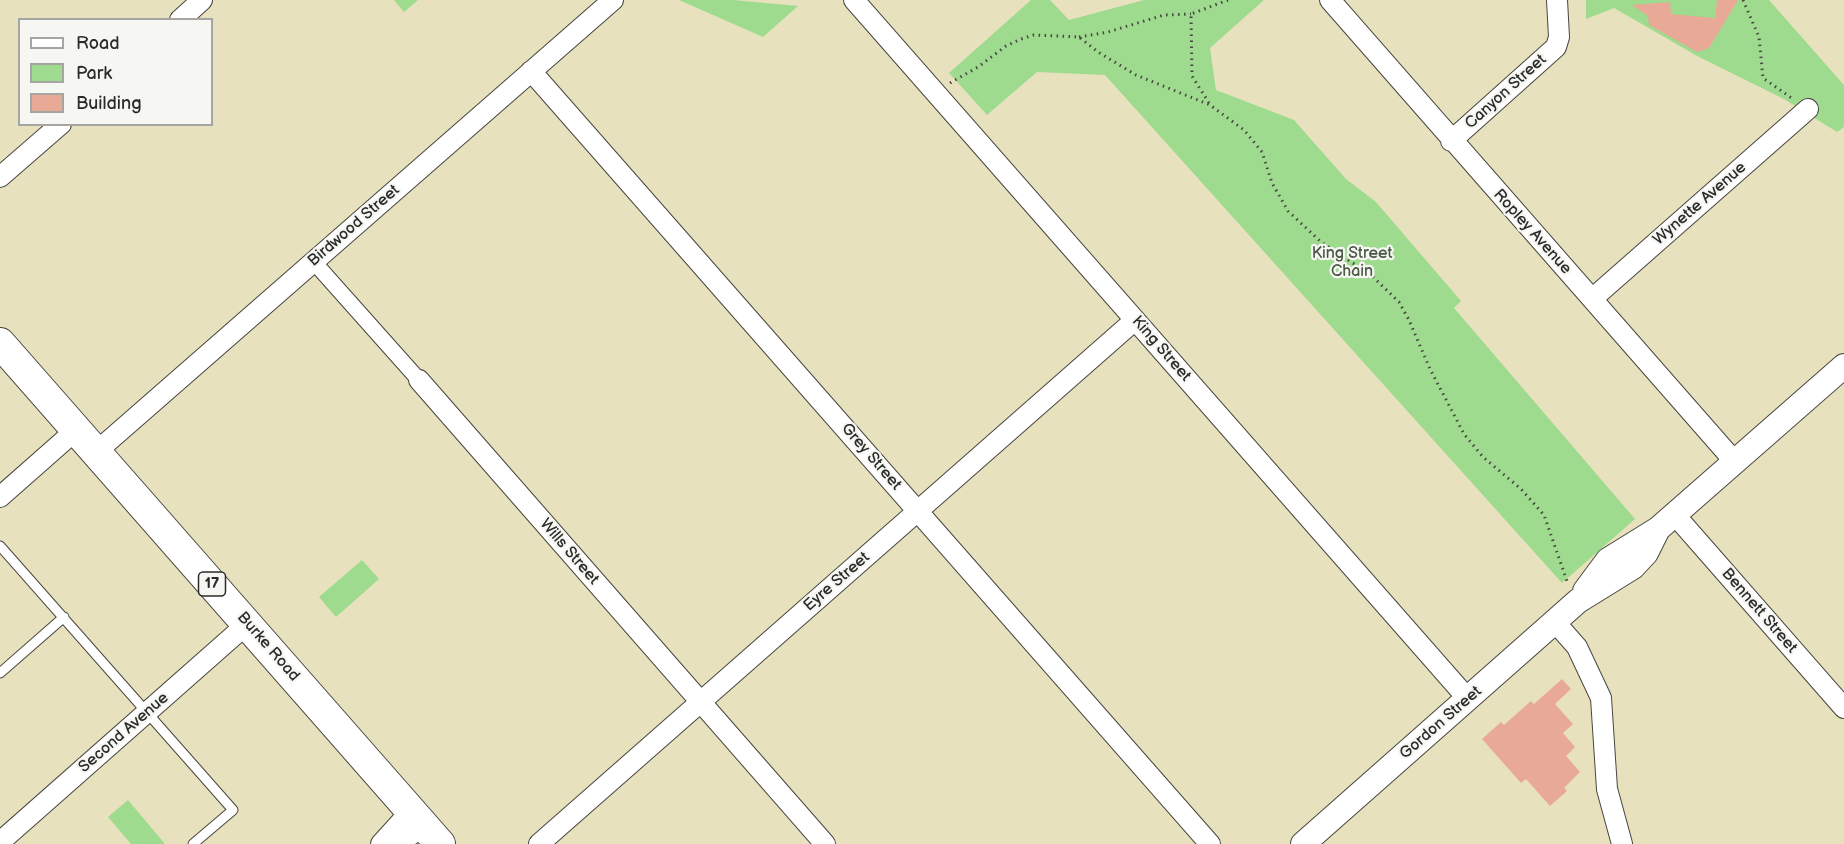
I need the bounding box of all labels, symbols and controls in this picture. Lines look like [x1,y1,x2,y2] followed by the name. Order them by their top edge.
[18,18,213,126] legend
[76,33,120,54] text: Road
[1461,51,1551,133] street label: Canyon Street
[76,63,112,84] text: Park
[76,93,142,114] text: Building
[1650,158,1750,250] street label: Wynette Avenue
[304,181,404,271] street label: Birdwood Street
[1489,186,1575,278] street label: Ropley Avenue
[1312,244,1392,282] park label: King Street Chain
[1127,312,1195,386] street label: King Street
[837,420,905,494] street label: Grey Street
[535,515,603,589] street label: Wills Street
[800,548,874,616] street label: Eyre Street
[1717,565,1801,657] street label: Bennett Street
[198,572,226,596] road number: 17
[233,608,303,686] street label: Burke Road
[1396,682,1486,764] street label: Gordon Street
[75,689,173,777] street label: Second Avenue

